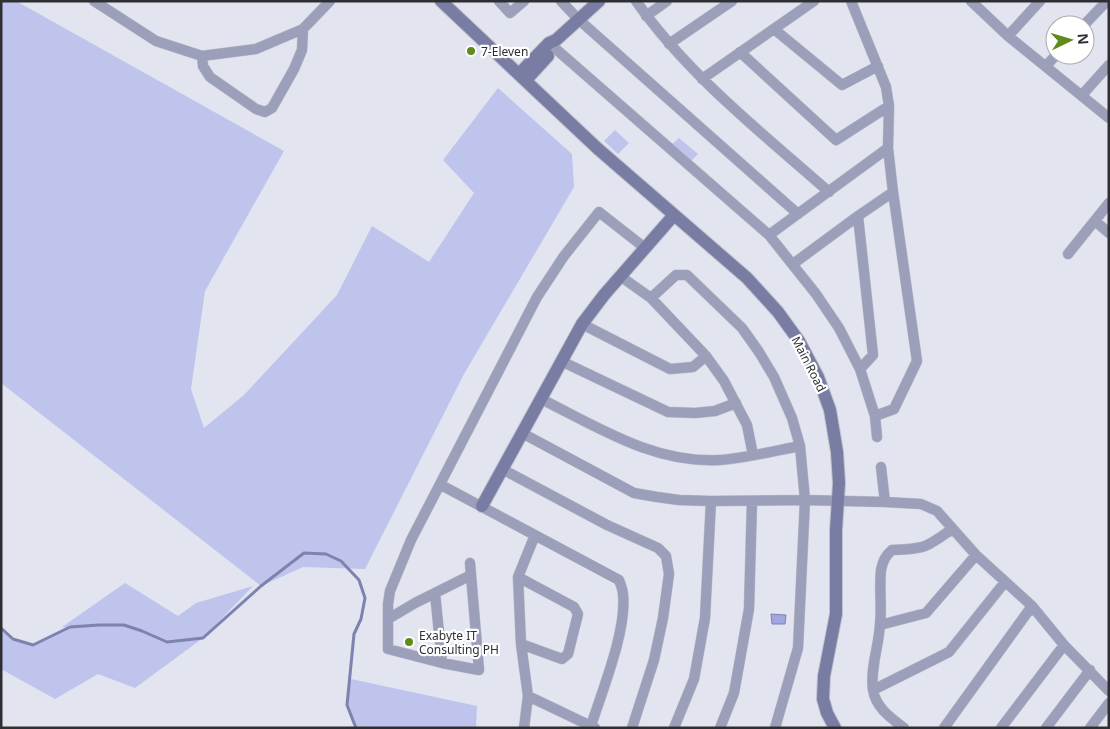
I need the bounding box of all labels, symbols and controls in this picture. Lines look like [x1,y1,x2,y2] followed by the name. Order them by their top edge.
[1045,15,1095,65] north arrow
[1073,32,1093,45] text: N
[481,43,528,60] place label: 7-Eleven
[465,45,477,57] marker: 7-Eleven
[788,333,830,395] street label: Main Road
[419,627,499,658] place label: Exabyte IT Consulting PH
[403,636,415,648] marker: Exabyte IT Consulting PH

